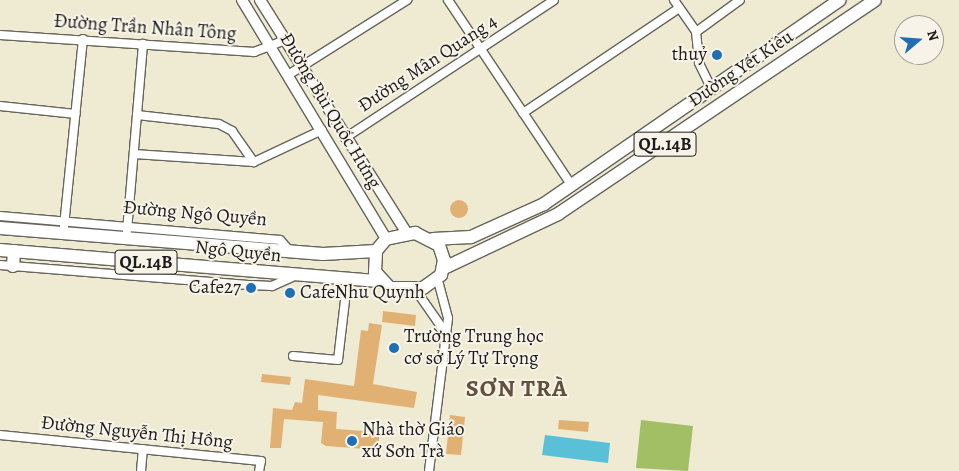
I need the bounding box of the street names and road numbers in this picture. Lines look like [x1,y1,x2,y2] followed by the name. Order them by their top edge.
[53,10,237,46] street label: Đường Trần Nhân Tông
[354,11,502,117] street label: Đường Mân Quang 4
[684,26,798,112] street label: Đường Yết Kiêu
[274,29,386,193] street label: Đường Bùi Quốc Hưng
[632,128,698,160] road number: QL.14B
[122,196,268,232] street label: Đường Ngô Quyền
[194,236,282,268] street label: Ngô Quyền
[114,246,178,278] road number: QL.14B
[40,412,234,454] street label: Đường Nguyễn Thị Hồng

